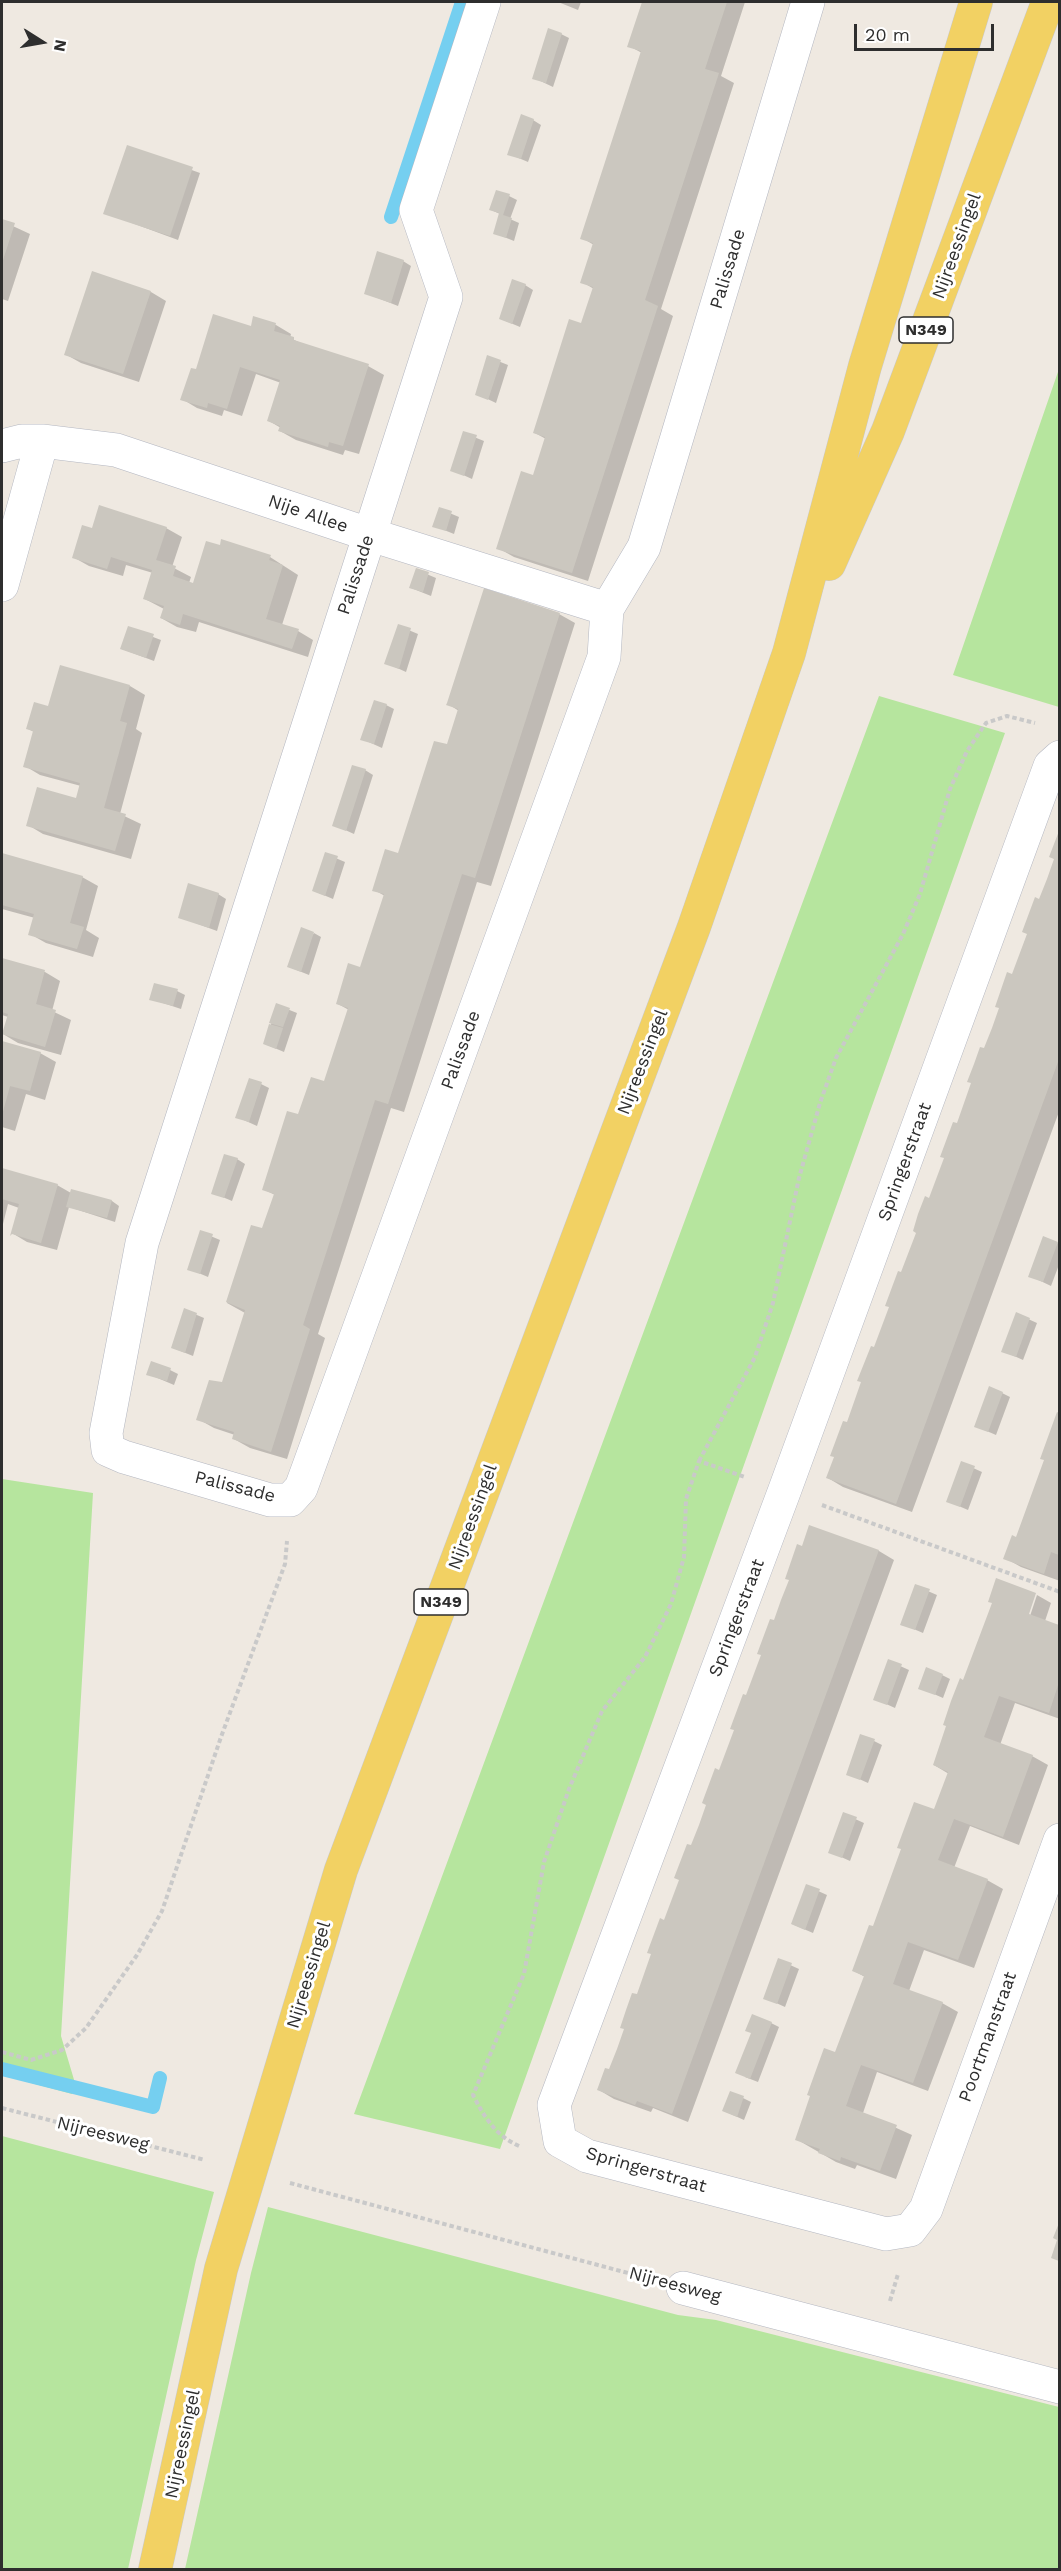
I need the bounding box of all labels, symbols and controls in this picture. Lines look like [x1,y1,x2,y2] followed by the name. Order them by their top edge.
[12,12,72,72] north arrow
[857,12,996,50] scale bar
[865,24,910,45] text: 20 m
[50,38,71,53] text: N
[928,190,986,302] street label: Nijreessingel
[706,226,750,312] street label: Palissade
[899,317,953,343] road number: N349
[265,490,351,538] street label: Nije Allee
[333,533,379,617] street label: Palissade
[613,1006,673,1118] street label: Nijreessingel
[437,1008,485,1092] street label: Palissade
[874,1100,936,1224] street label: Springerstraat
[444,1461,502,1573] street label: Nijreessingel
[192,1467,278,1507] street label: Palissade
[705,1556,769,1680] street label: Springerstraat
[414,1589,468,1615] road number: N349
[282,1919,336,2031] street label: Nijreessingel
[954,1969,1022,2105] street label: Poortmanstraat
[55,2112,151,2156] street label: Nijreesweg
[583,2142,709,2198] street label: Springerstraat
[627,2262,723,2308] street label: Nijreesweg
[161,2387,205,2501] street label: Nijreessingel

